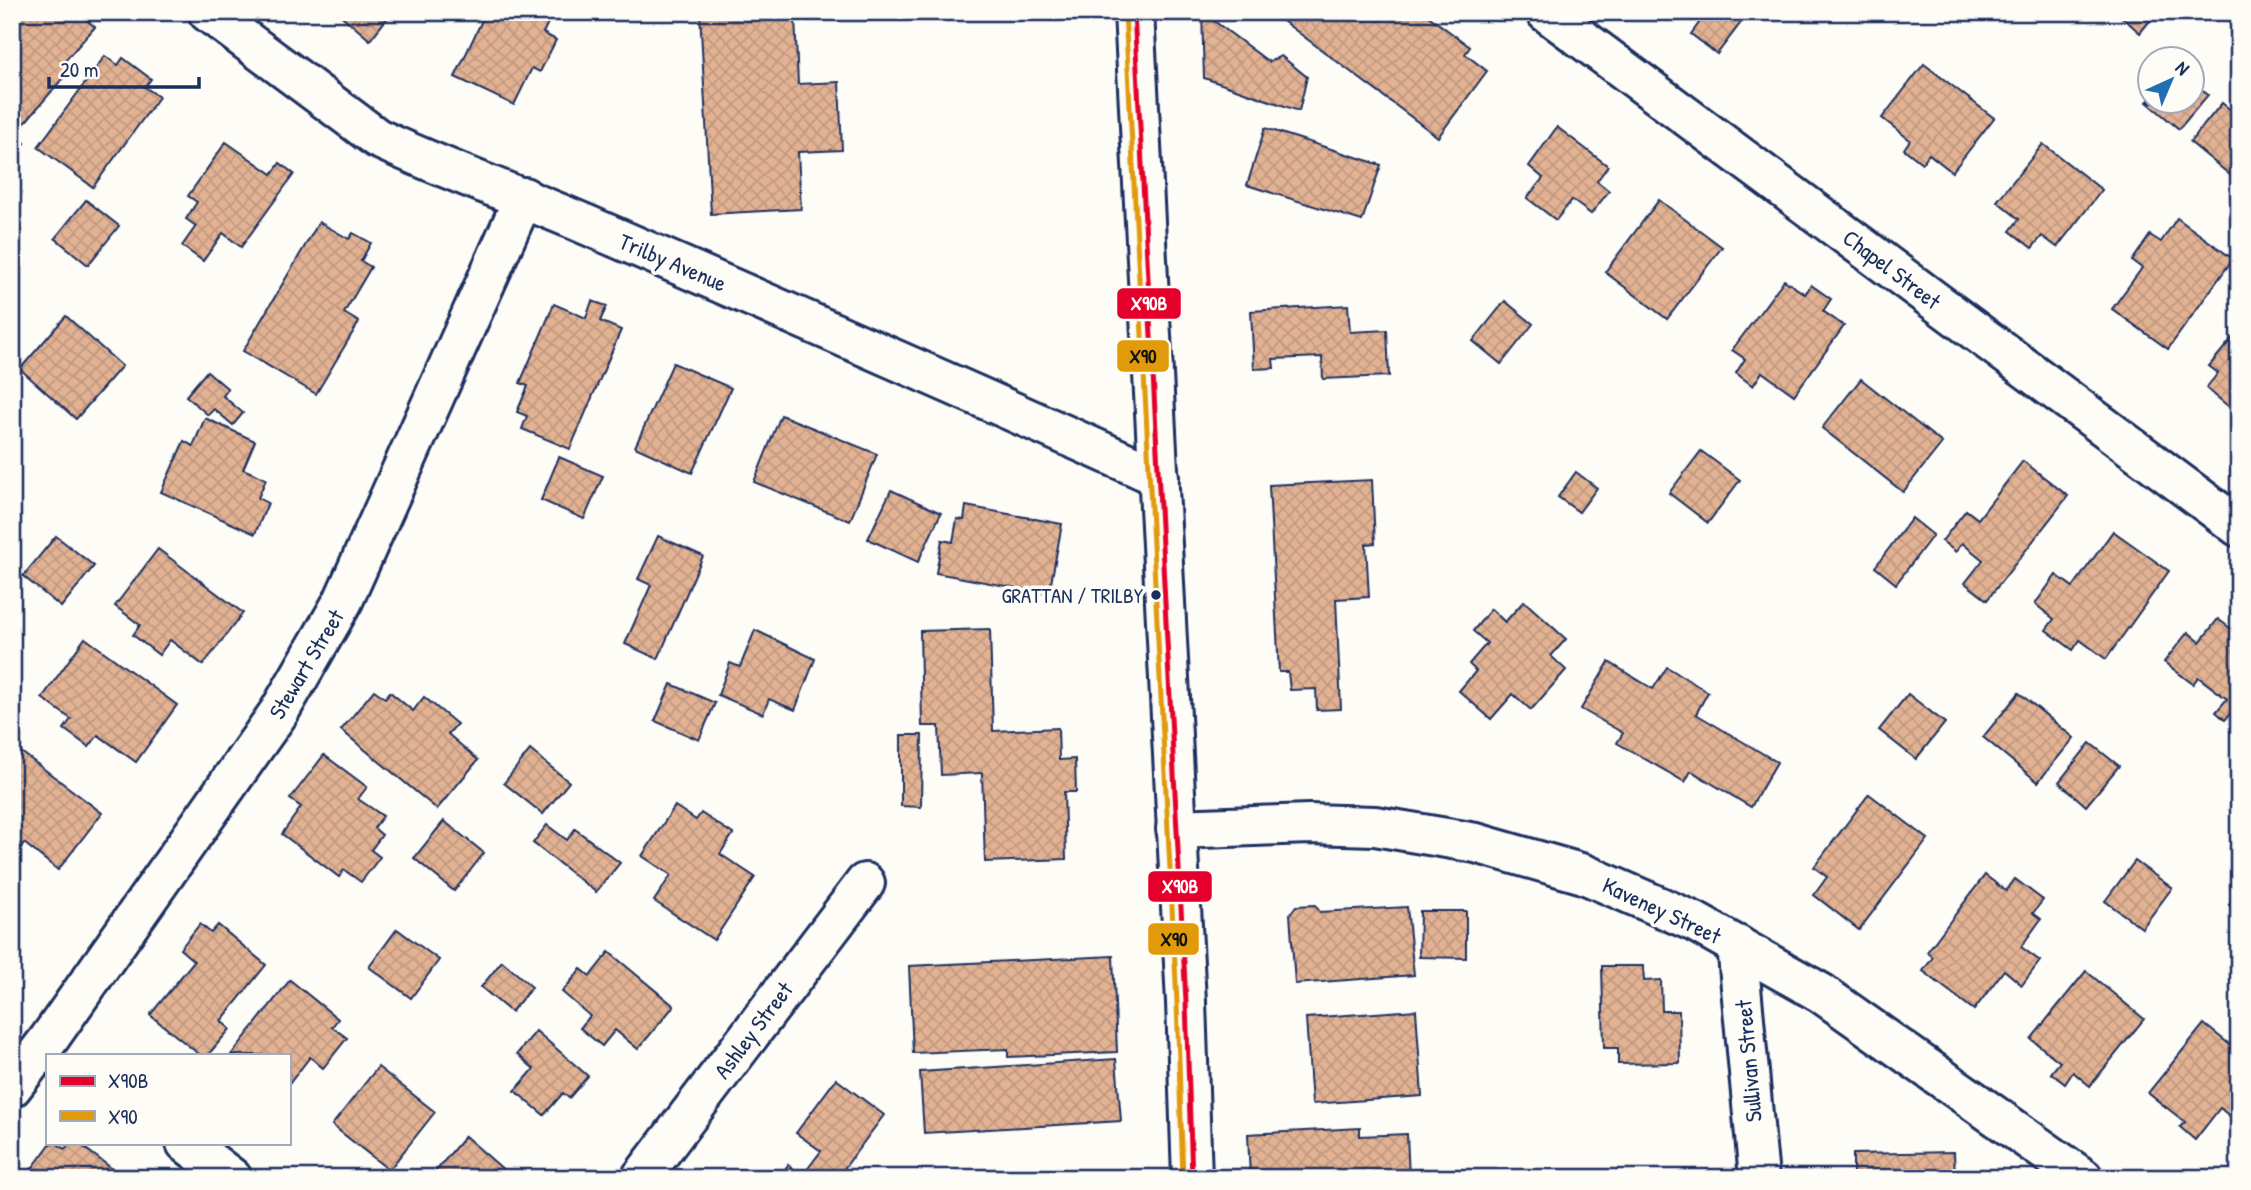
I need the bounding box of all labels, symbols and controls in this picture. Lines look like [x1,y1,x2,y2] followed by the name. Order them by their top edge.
[49,46,200,90] scale bar
[2136,46,2206,116] north arrow
[60,55,98,84] text: 20 m
[2170,55,2195,81] text: N
[1837,222,1948,317] street label: Chapel Street
[615,226,731,298] street label: Trilby Avenue
[1116,287,1182,320] line badge: X90B
[1131,290,1168,316] text: X90B
[1116,339,1170,373] line badge: X90
[1130,343,1157,369] text: X90
[1001,581,1144,610] place label: GRATTAN / TRILBY
[1149,588,1163,602] marker: GRATTAN / TRILBY
[261,602,351,725] street label: Stewart Street
[1598,869,1727,951] street label: Kaveney Street
[1147,870,1213,903] line badge: X90B
[1162,873,1199,899] text: X90B
[1147,922,1200,956] line badge: X90
[1161,926,1188,952] text: X90
[706,974,800,1085] street label: Ashley Street
[1727,998,1769,1123] street label: Sullivan Street
[46,1054,290,1144] legend
[108,1066,148,1095] text: X90B
[108,1102,138,1131] text: X90

